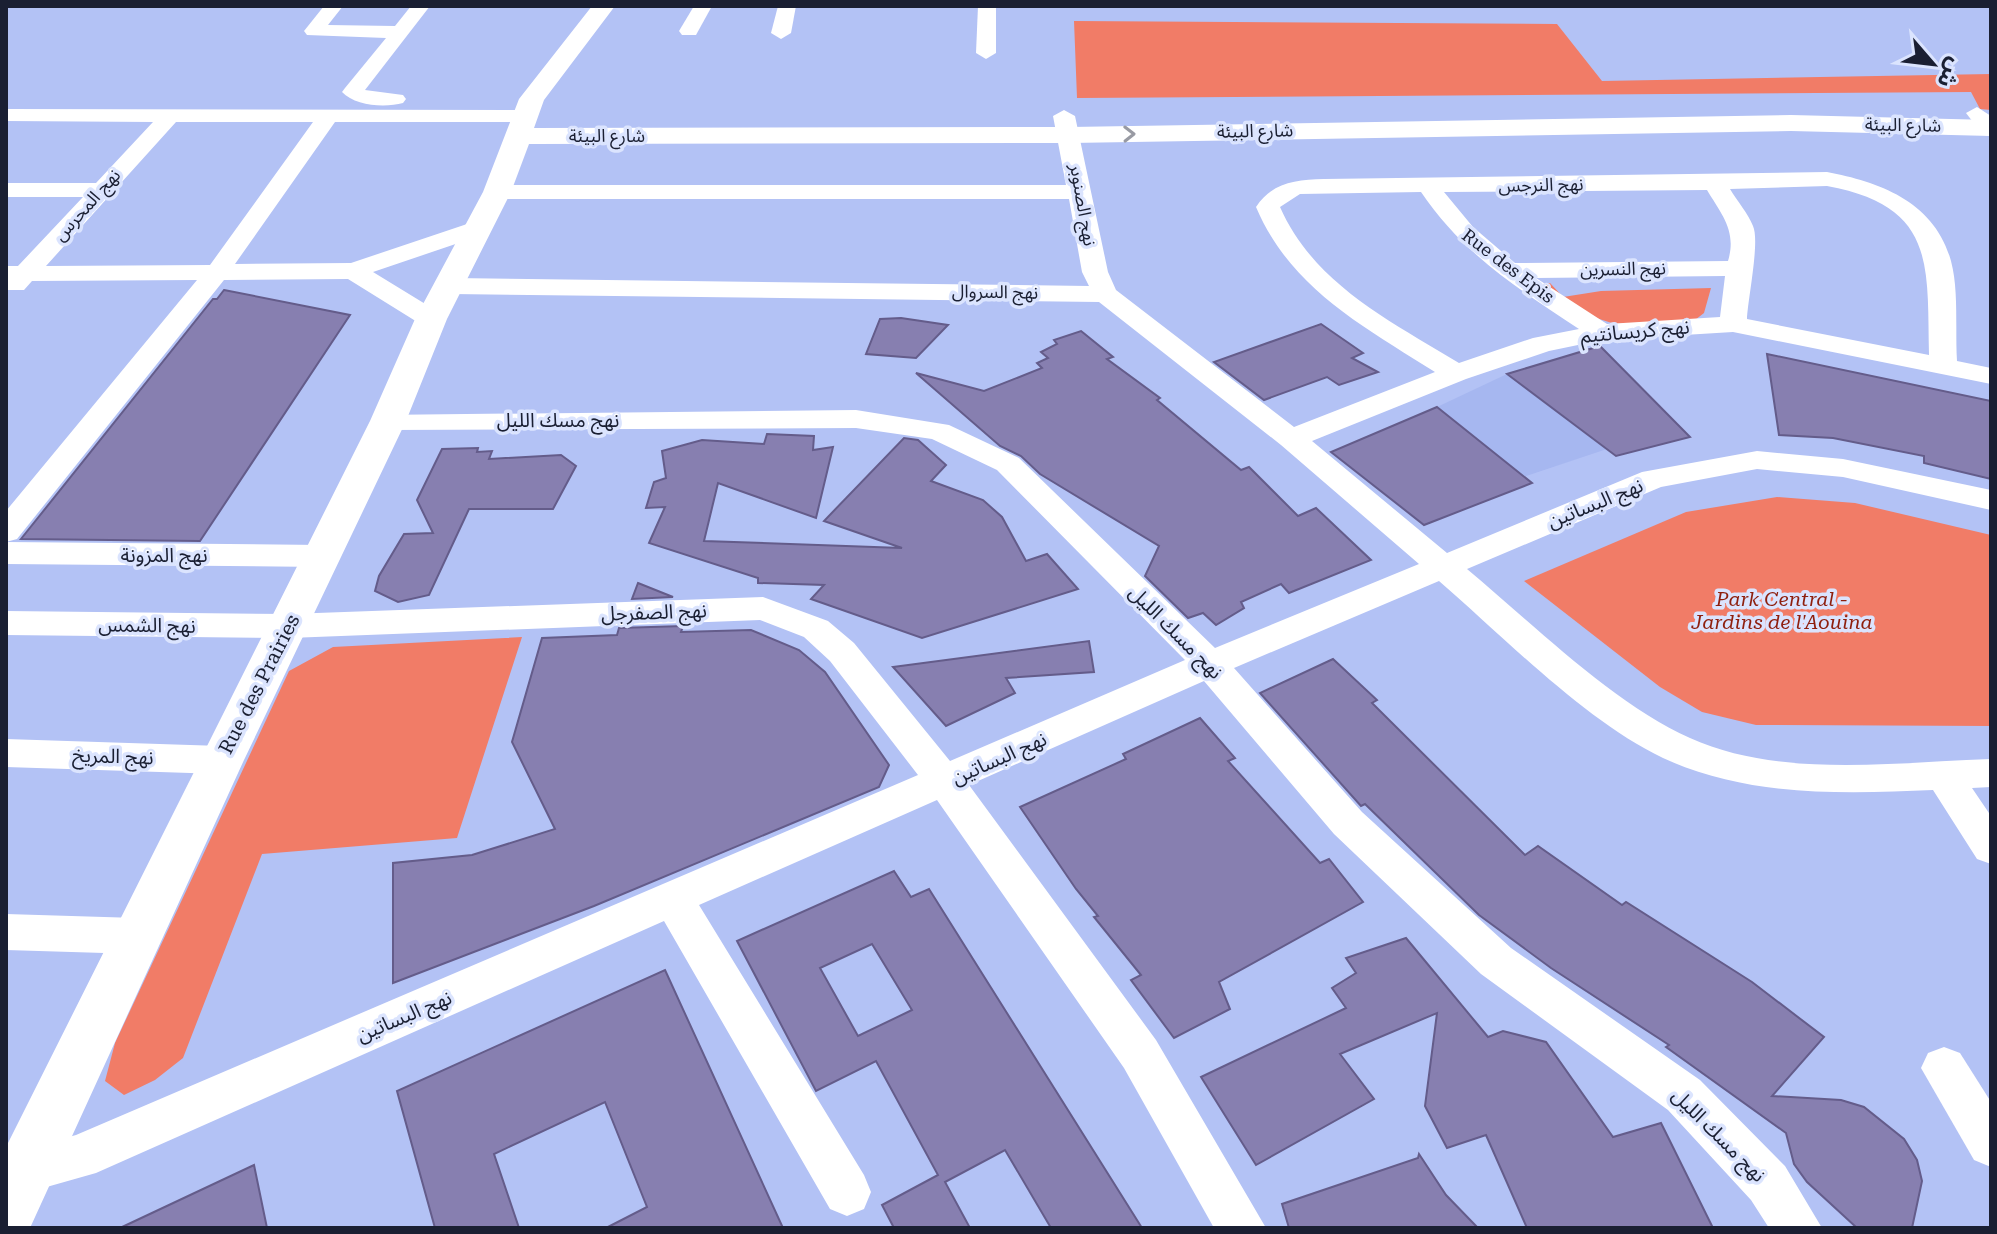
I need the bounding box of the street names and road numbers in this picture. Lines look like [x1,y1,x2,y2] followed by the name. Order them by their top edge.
[1865,113,1941,140] street label: شارع البيئة
[1217,119,1293,146] street label: شارع البيئة
[569,125,645,150] street label: شارع البيئة
[1063,161,1101,248] street label: نهج الصنوبر
[49,164,127,247] street label: نهج المحرس
[1498,173,1584,199] street label: نهج النرجس
[1458,224,1559,307] street label: Rue des Epis
[1580,257,1666,283] street label: نهج النسرين
[952,280,1038,306] street label: نهج السروال
[1579,314,1691,351] street label: نهج كريسانتيم
[497,408,619,435] street label: نهج مسك الليل
[1544,473,1648,536] street label: نهج البساتين
[120,543,208,570] street label: نهج المزونة
[1122,580,1228,686] street label: نهج مسك الليل
[601,598,707,629] street label: نهج الصفرجل
[213,610,305,758] street label: Rue des Prairies
[98,612,196,641] street label: نهج الشمس
[948,726,1051,792] street label: نهج البساتين
[72,743,154,772] street label: نهج المريخ
[353,985,456,1050] street label: نهج البساتين
[1665,1083,1771,1189] street label: نهج مسك الليل

